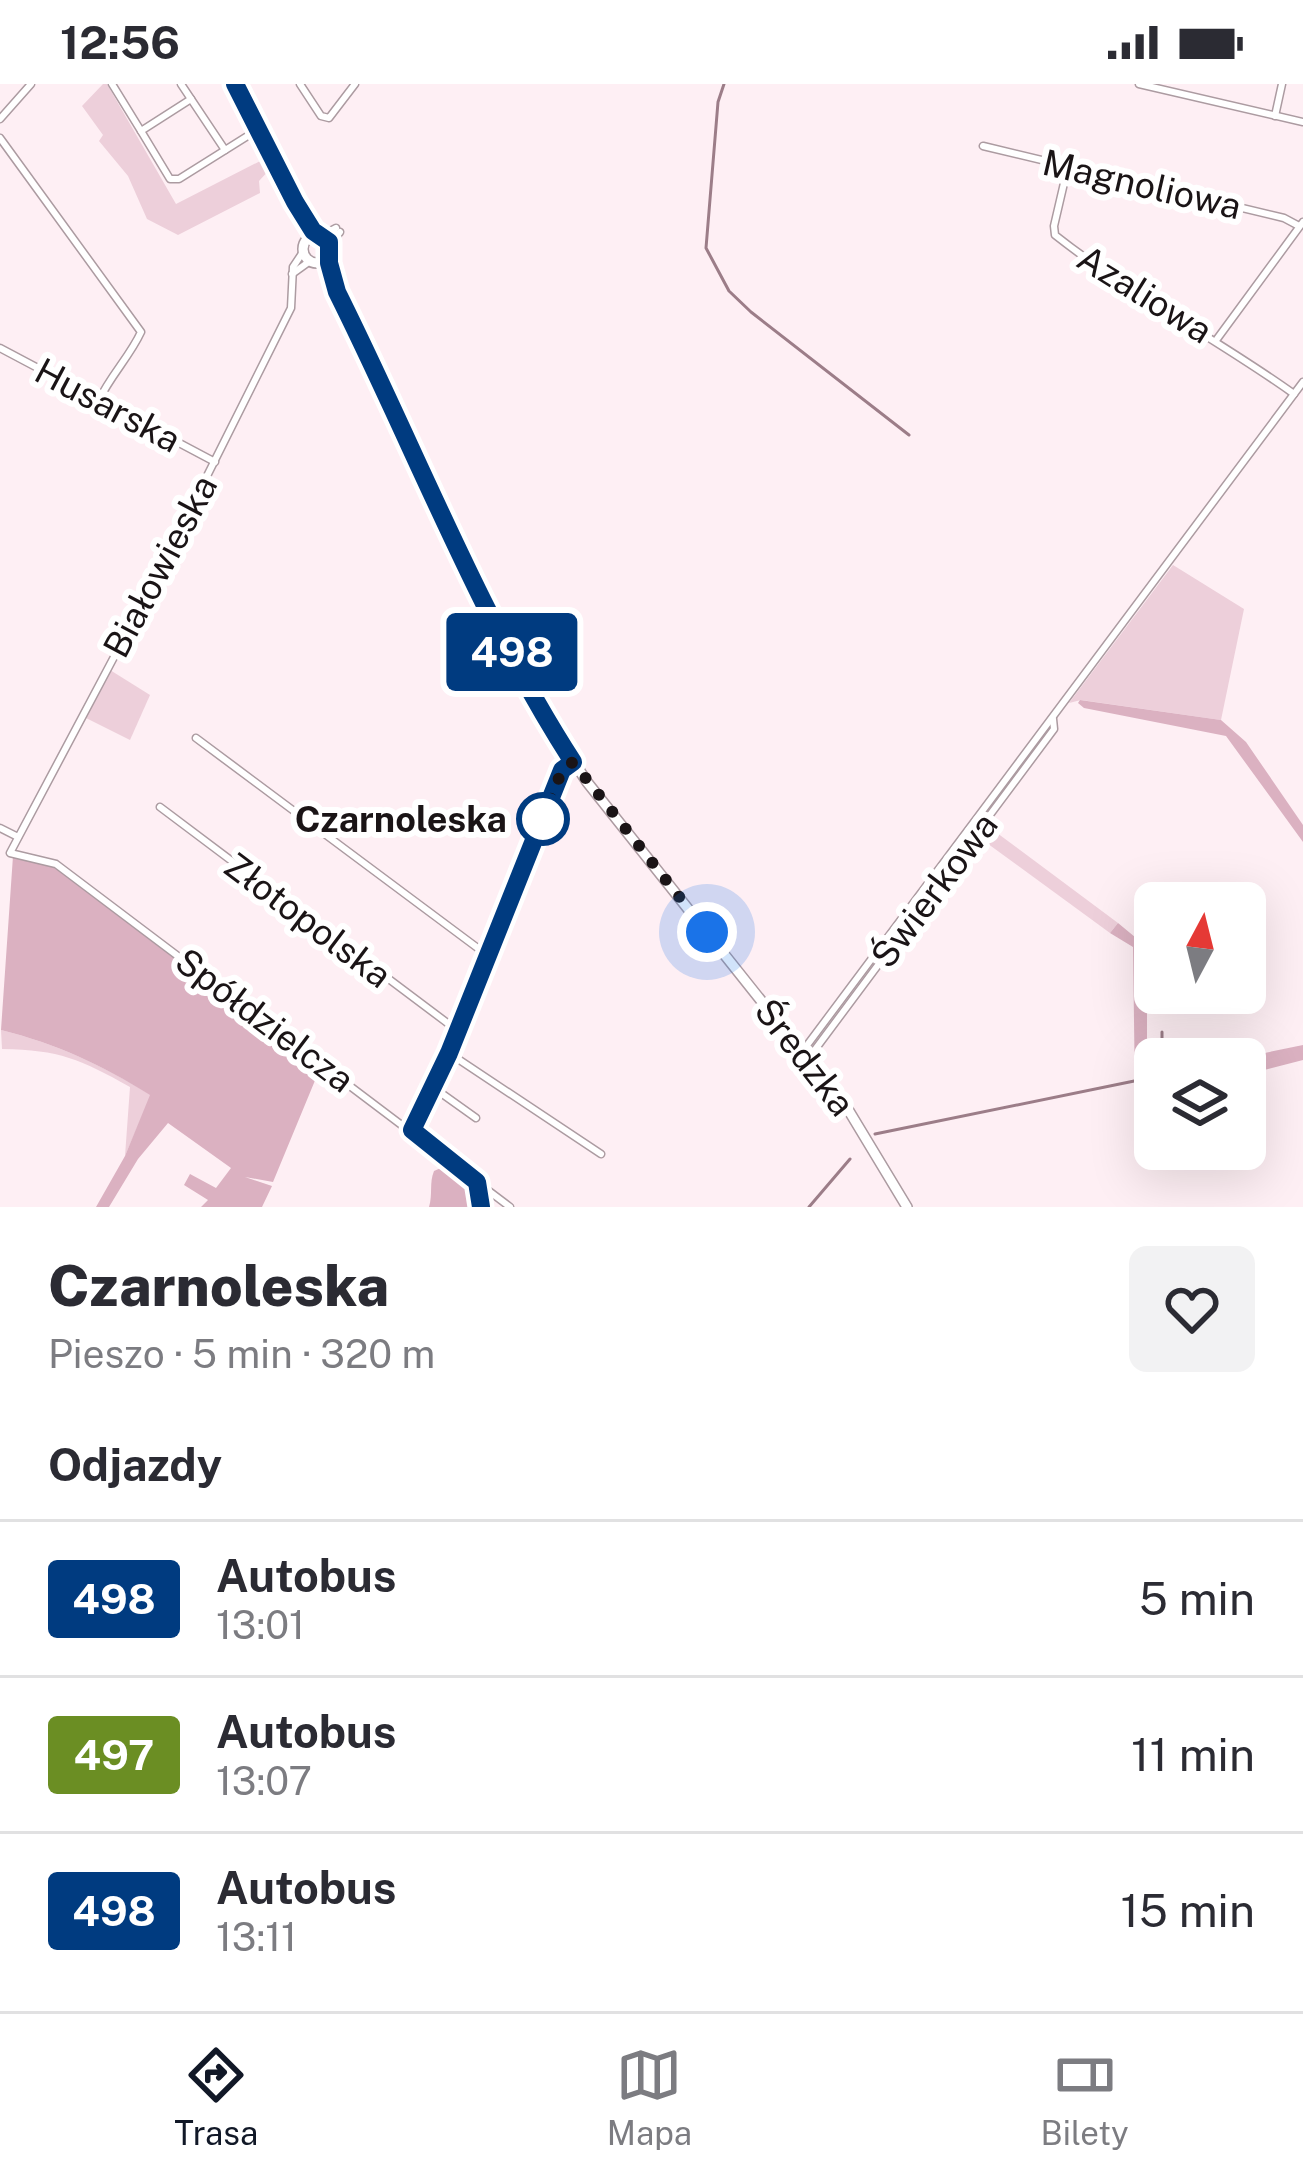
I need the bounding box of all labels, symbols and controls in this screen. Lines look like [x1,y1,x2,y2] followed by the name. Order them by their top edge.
[60,16,180,69] text: 12:56
[1039,141,1245,227] street label: Magnoliowa
[1070,236,1220,352] street label: Azaliowa
[28,349,188,461] street label: Husarska
[95,468,225,664] street label: Białowieska
[443,613,581,691] line badge: 498
[470,627,554,676] text: 498
[518,794,568,844] marker: Czarnoleska
[295,798,507,840] place label: Czarnoleska
[862,804,1006,976] street label: Świerkowa
[216,844,400,996] street label: Złotopolska
[1134,882,1266,1014] north arrow
[1134,882,1266,1170] map controls
[677,902,737,962] your location
[168,939,362,1101] street label: Spółdzielcza
[746,990,864,1124] street label: Średzka
[1134,1038,1266,1170] button: layers
[1129,1246,1255,1372] button: heart
[48,1252,389,1319] text: Czarnoleska
[48,1331,435,1377] text: Pieszo · 5 min · 320 m
[48,1438,222,1491] text: Odjazdy
[216,1549,397,1602] text: Autobus
[1139,1572,1255,1625] text: 5 min
[72,1574,156,1623] text: 498
[216,1602,305,1648] text: 13:01
[216,1705,397,1758] text: Autobus
[1131,1728,1255,1781] text: 11 min
[74,1730,154,1779] text: 497
[216,1758,312,1804] text: 13:07
[216,1861,397,1914] text: Autobus
[1121,1884,1255,1937] text: 15 min
[72,1886,156,1935] text: 498
[216,1914,297,1960] text: 13:11
[174,2042,258,2152] tab: Trasa
[607,2042,692,2152] tab: Mapa
[1041,2042,1129,2152] tab: Bilety

